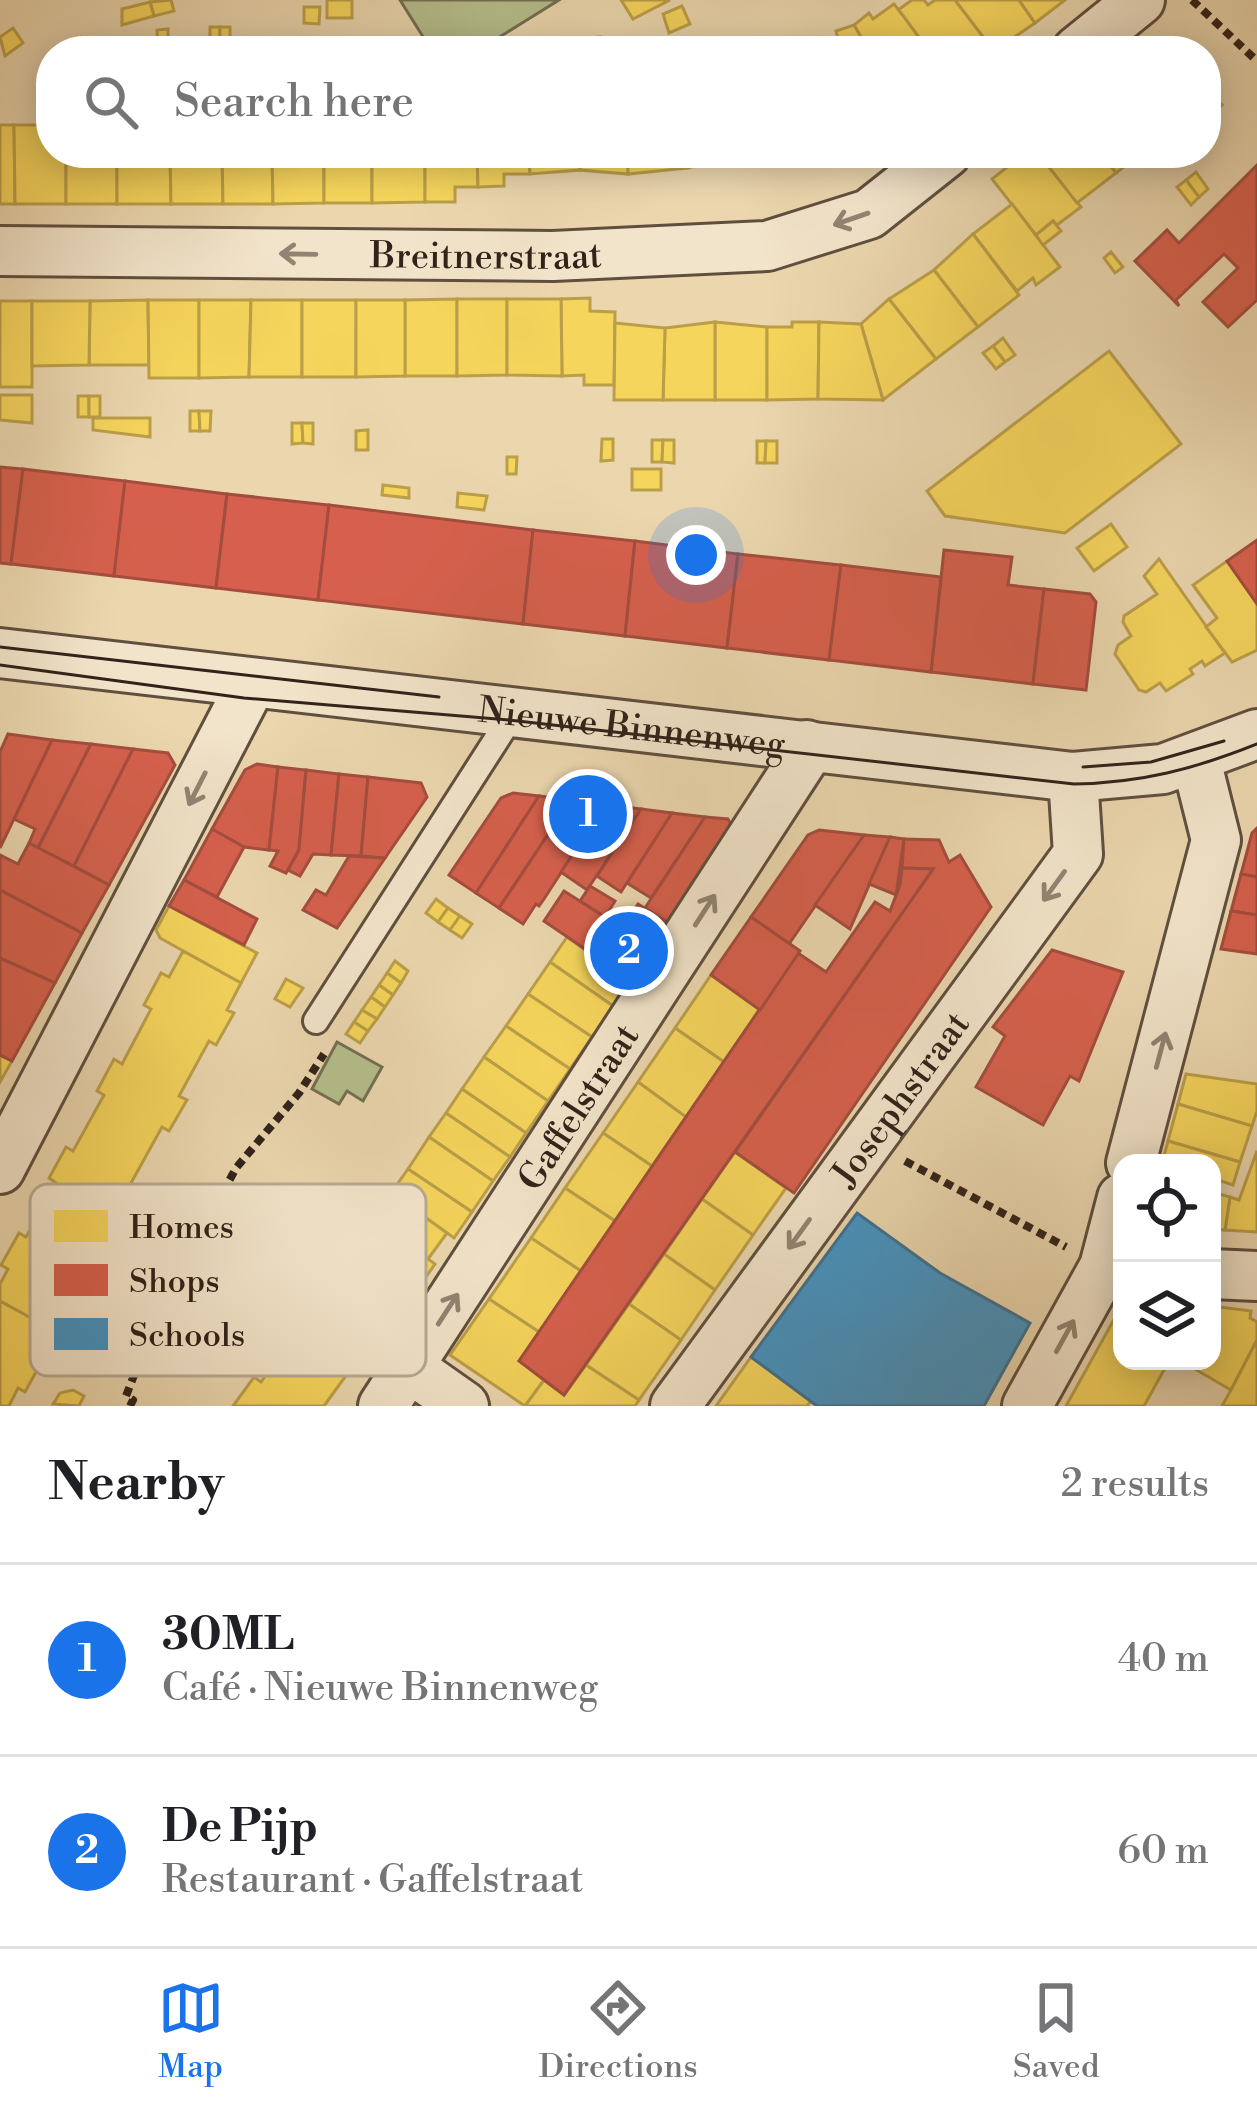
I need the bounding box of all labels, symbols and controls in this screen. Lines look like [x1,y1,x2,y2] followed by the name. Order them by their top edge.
[36,36,1221,168] search box
[78,69,144,135] icon: search
[174,74,414,131] text: Search here
[833,210,870,231] one-way arrow
[369,234,603,281] street label: Breitnerstraat
[279,243,318,265] one-way arrow
[666,525,726,585] your location
[476,688,788,769] street label: Nieuwe Binnenweg
[549,769,627,859] pin: 1
[185,770,208,806] one-way arrow
[1042,869,1068,902] one-way arrow
[693,894,718,928] one-way arrow
[590,906,668,996] pin: 2
[822,1003,981,1198] street label: Josephstraat
[509,1016,650,1200] street label: Gaffelstraat
[1151,1032,1173,1070] one-way arrow
[1113,1154,1221,1370] map controls
[1113,1154,1221,1262] button: locate
[30,1184,426,1376] legend
[129,1208,234,1249] text: Homes
[787,1217,812,1250] one-way arrow
[129,1262,220,1303] text: Shops
[1113,1262,1221,1370] button: layers
[436,1292,461,1326] one-way arrow
[129,1316,245,1357] text: Schools
[1054,1320,1078,1355] one-way arrow
[48,1452,224,1516] text: Nearby
[1061,1460,1209,1509] text: 2 results
[162,1607,294,1664] text: 30ML
[78,1635,96,1684] text: 1
[1118,1635,1209,1684] text: 40 m
[162,1664,598,1713] text: Café · Nieuwe Binnenweg
[162,1799,318,1856] text: De Pijp
[75,1827,99,1876] text: 2
[1117,1827,1209,1876] text: 60 m
[162,1856,583,1905] text: Restaurant · Gaffelstraat
[158,1975,224,2088] tab: Map
[539,1975,698,2088] tab: Directions
[1013,1975,1099,2088] tab: Saved

